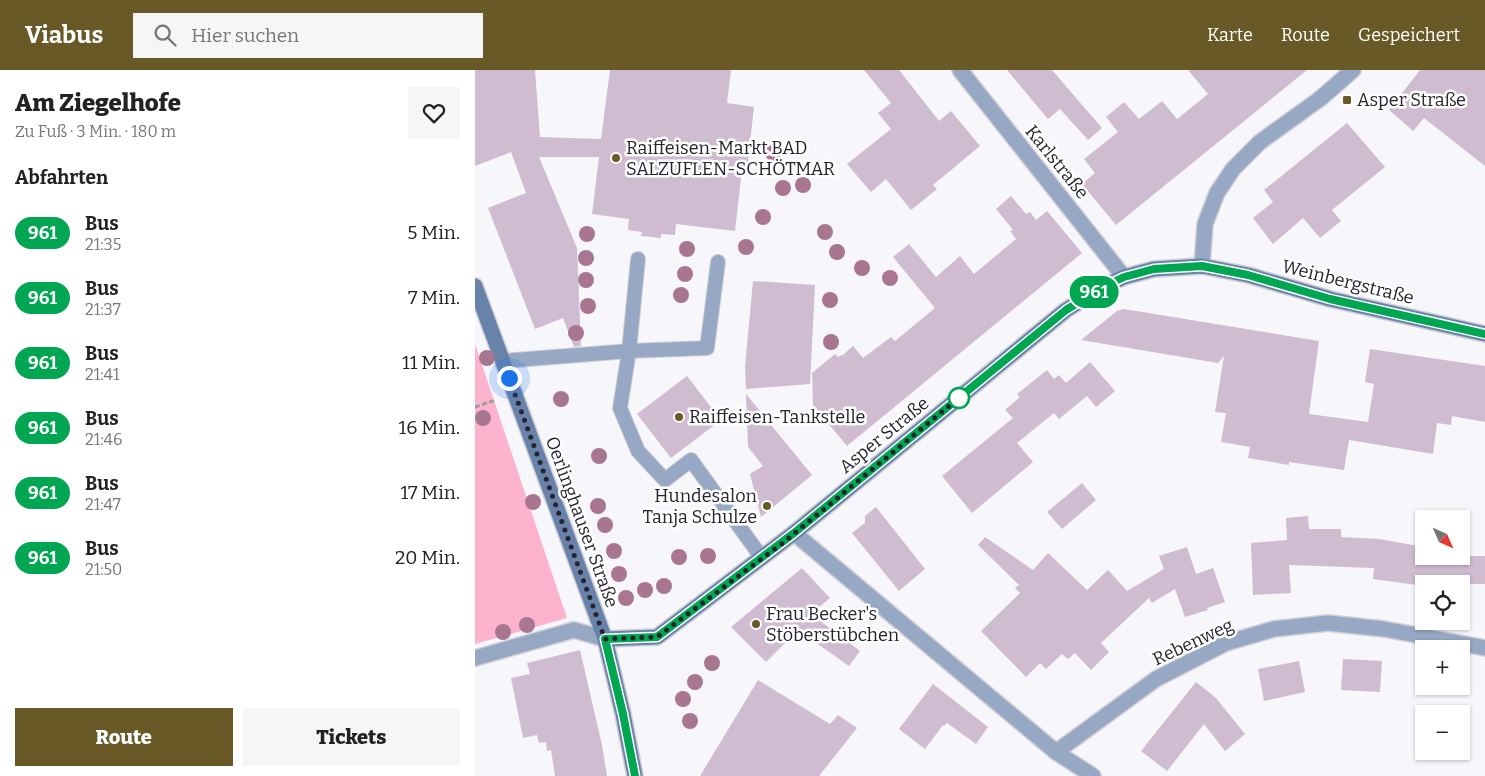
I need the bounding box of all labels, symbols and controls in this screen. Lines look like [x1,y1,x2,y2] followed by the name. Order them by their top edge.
[133,13,483,58] search box
[25,21,103,49] text: Viabus
[151,21,179,49] icon: search
[191,24,299,47] text: Hier suchen
[1207,24,1253,46] text: Karte
[1281,24,1330,46] text: Route
[1358,24,1460,46] text: Gespeichert
[408,87,460,139] button: heart
[15,89,181,117] text: Am Ziegelhofe
[1357,89,1466,111] place label: Asper Straße
[1341,94,1353,106] marker: Asper Straße
[1021,121,1093,203] street label: Karlstraße
[15,122,176,141] text: Zu Fuß · 3 Min. · 180 m
[626,137,835,180] place label: Raiffeisen-Markt BAD SALZUFLEN-SCHÖTMAR
[610,152,622,164] marker: Raiffeisen-Markt BAD SALZUFLEN-SCHÖTMAR
[15,166,108,189] text: Abfahrten
[85,212,119,235] text: Bus
[407,221,460,244] text: 5 Min.
[28,222,57,244] text: 961
[85,235,121,254] text: 21:35
[1280,255,1416,309] street label: Weinbergstraße
[1065,276,1123,308] line badge: 961
[85,277,119,300] text: Bus
[1080,281,1108,303] text: 961
[408,286,460,309] text: 7 Min.
[28,287,57,309] text: 961
[85,300,121,319] text: 21:37
[85,342,119,365] text: Bus
[402,351,460,374] text: 11 Min.
[28,352,57,374] text: 961
[85,365,119,384] text: 21:41
[497,366,522,391] your location
[948,387,970,409] unlabelled marker
[835,392,933,478] street label: Asper Straße
[689,406,865,428] place label: Raiffeisen-Tankstelle
[85,407,119,430] text: Bus
[673,411,685,423] marker: Raiffeisen-Tankstelle
[399,416,460,439] text: 16 Min.
[28,417,57,439] text: 961
[85,430,122,449] text: 21:46
[541,433,623,611] street label: Oerlinghauser Straße
[85,472,119,495] text: Bus
[400,481,460,504] text: 17 Min.
[28,482,57,504] text: 961
[642,485,758,528] place label: Hundesalon Tanja Schulze
[85,495,121,514] text: 21:47
[761,500,773,512] marker: Hundesalon Tanja Schulze
[1415,510,1470,565] north arrow
[1415,510,1470,760] map controls
[85,537,119,560] text: Bus
[395,546,460,569] text: 20 Min.
[28,547,57,569] text: 961
[85,560,122,579] text: 21:50
[1415,575,1470,630] button: locate
[766,603,900,646] place label: Frau Becker's Stöberstübchen
[1149,614,1237,670] street label: Rebenweg
[750,618,762,630] marker: Frau Becker's Stöberstübchen
[1415,640,1470,695] button: +
[1415,705,1470,760] button: −
[15,708,233,766] button: Route
[243,708,460,766] button: Tickets

